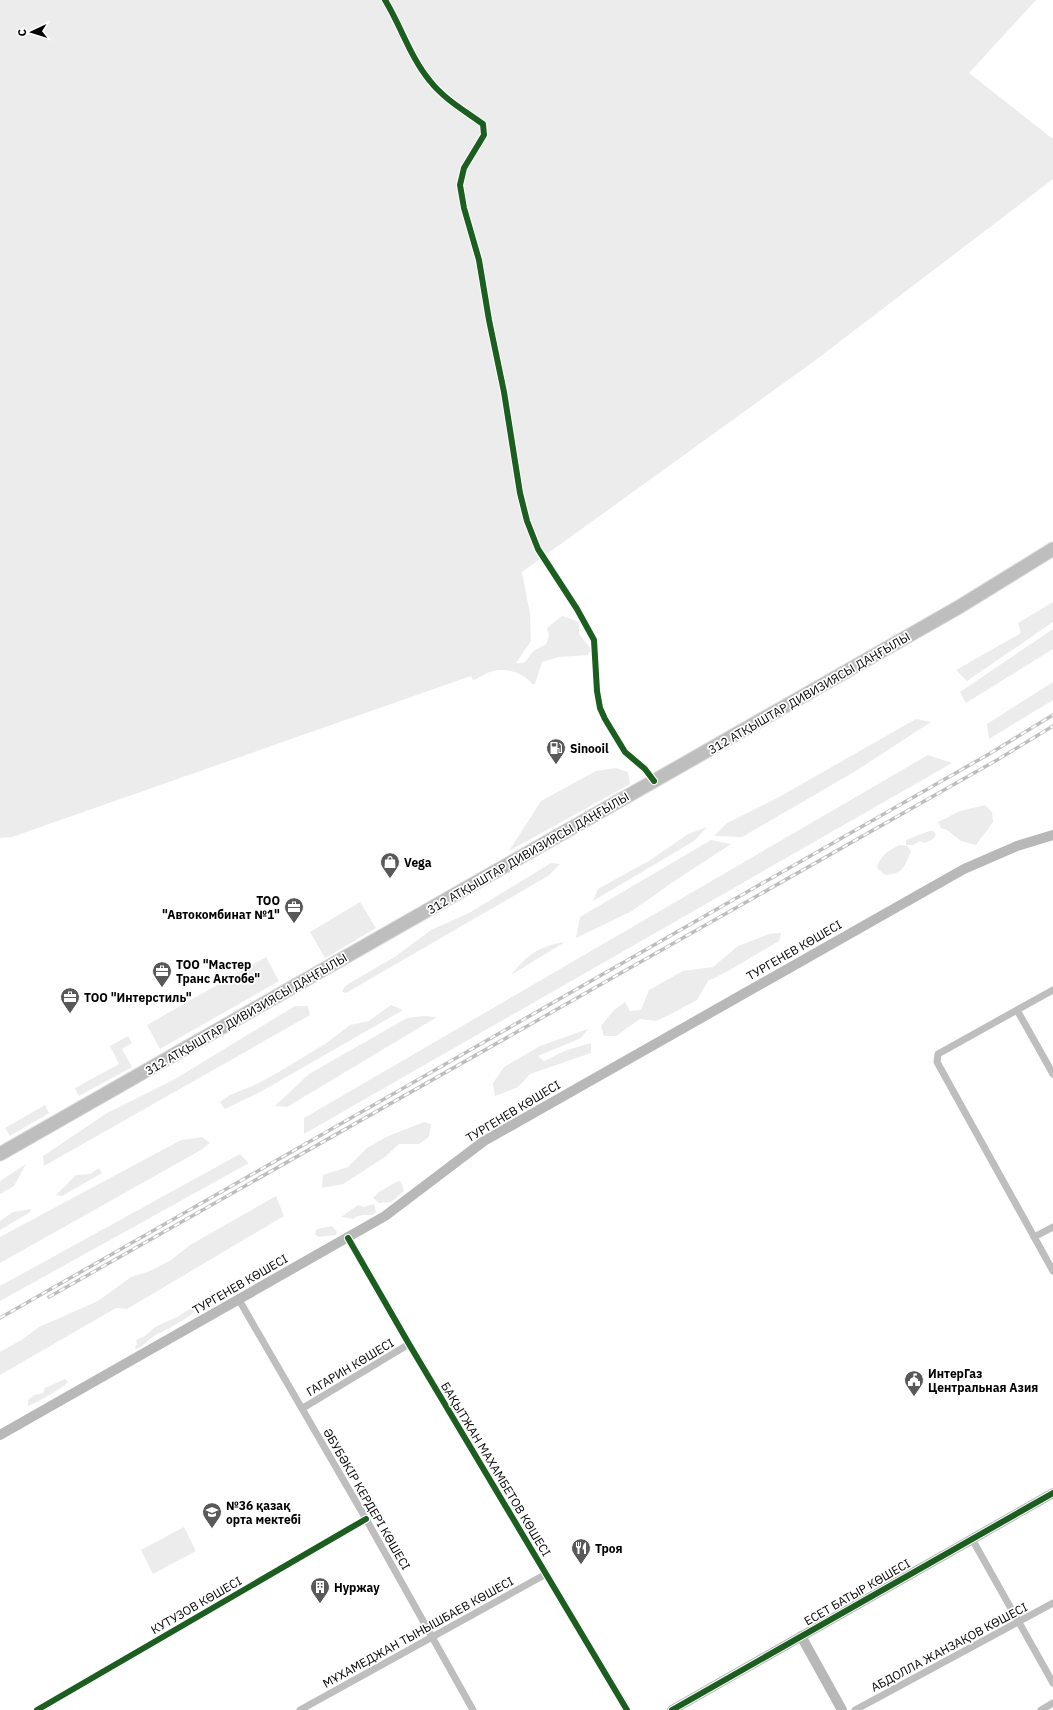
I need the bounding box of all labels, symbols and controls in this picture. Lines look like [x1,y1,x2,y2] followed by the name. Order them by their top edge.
[12,12,52,52] north arrow
[15,29,29,37] text: С
[705,629,913,757] street label: 312 АТҚЫШТАР ДИВИЗИЯСЫ ДАҢҒЫЛЫ
[545,737,567,765] fuel station icon: Sinooil
[570,741,609,756] place label: Sinooil
[424,789,632,917] street label: 312 АТҚЫШТАР ДИВИЗИЯСЫ ДАҢҒЫЛЫ
[379,851,401,879] shop icon: Vega
[404,855,432,870] place label: Vega
[162,893,280,922] place label: ТОО "Автокомбинат №1"
[283,896,305,924] office icon: ТОО "Автокомбинат №1"
[744,917,844,983] street label: ТУРГЕНЕВ КӨШЕСІ
[142,950,350,1078] street label: 312 АТҚЫШТАР ДИВИЗИЯСЫ ДАҢҒЫЛЫ
[176,957,260,986] place label: ТОО "Мастер Транс Актобе"
[151,960,173,988] office icon: ТОО "Мастер Транс Актобе"
[59,986,81,1014] office icon: ТОО "Интерстиль"
[84,990,192,1005] place label: ТОО "Интерстиль"
[463,1077,563,1145] street label: ТУРГЕНЕВ КӨШЕСІ
[190,1251,290,1317] street label: ТУРГЕНЕВ КӨШЕСІ
[304,1335,397,1399] street label: ГАГАРИН КӨШЕСІ
[928,1366,1038,1395] place label: ИнтерГаз Центральная Азия
[903,1369,925,1397] public building icon: ИнтерГаз Центральная Азия
[438,1379,554,1559] street label: БАҚЫТЖАН МАХАМБЕТОВ КӨШЕСІ
[320,1425,414,1573] street label: ӘБУБӘКІР КЕРДЕРІ КӨШЕСІ
[226,1498,301,1527] place label: №36 қазақ орта мектебі
[201,1501,223,1529] school or university icon: №36 қазақ орта мектебі
[570,1537,592,1565] restaurant icon: Троя
[595,1541,623,1556] place label: Троя
[801,1555,913,1628] street label: ЕСЕТ БАТЫР КӨШЕСІ
[148,1573,244,1637] street label: КУТУЗОВ КӨШЕСІ
[320,1573,516,1691] street label: МҰХАМЕДЖАН ТЫНЫШБАЕВ КӨШЕСІ
[309,1576,331,1604] building icon: Нуржау
[334,1580,380,1595] place label: Нуржау
[868,1599,1030,1695] street label: АБДОЛЛА ЖАНЗАҚОВ КӨШЕСІ

